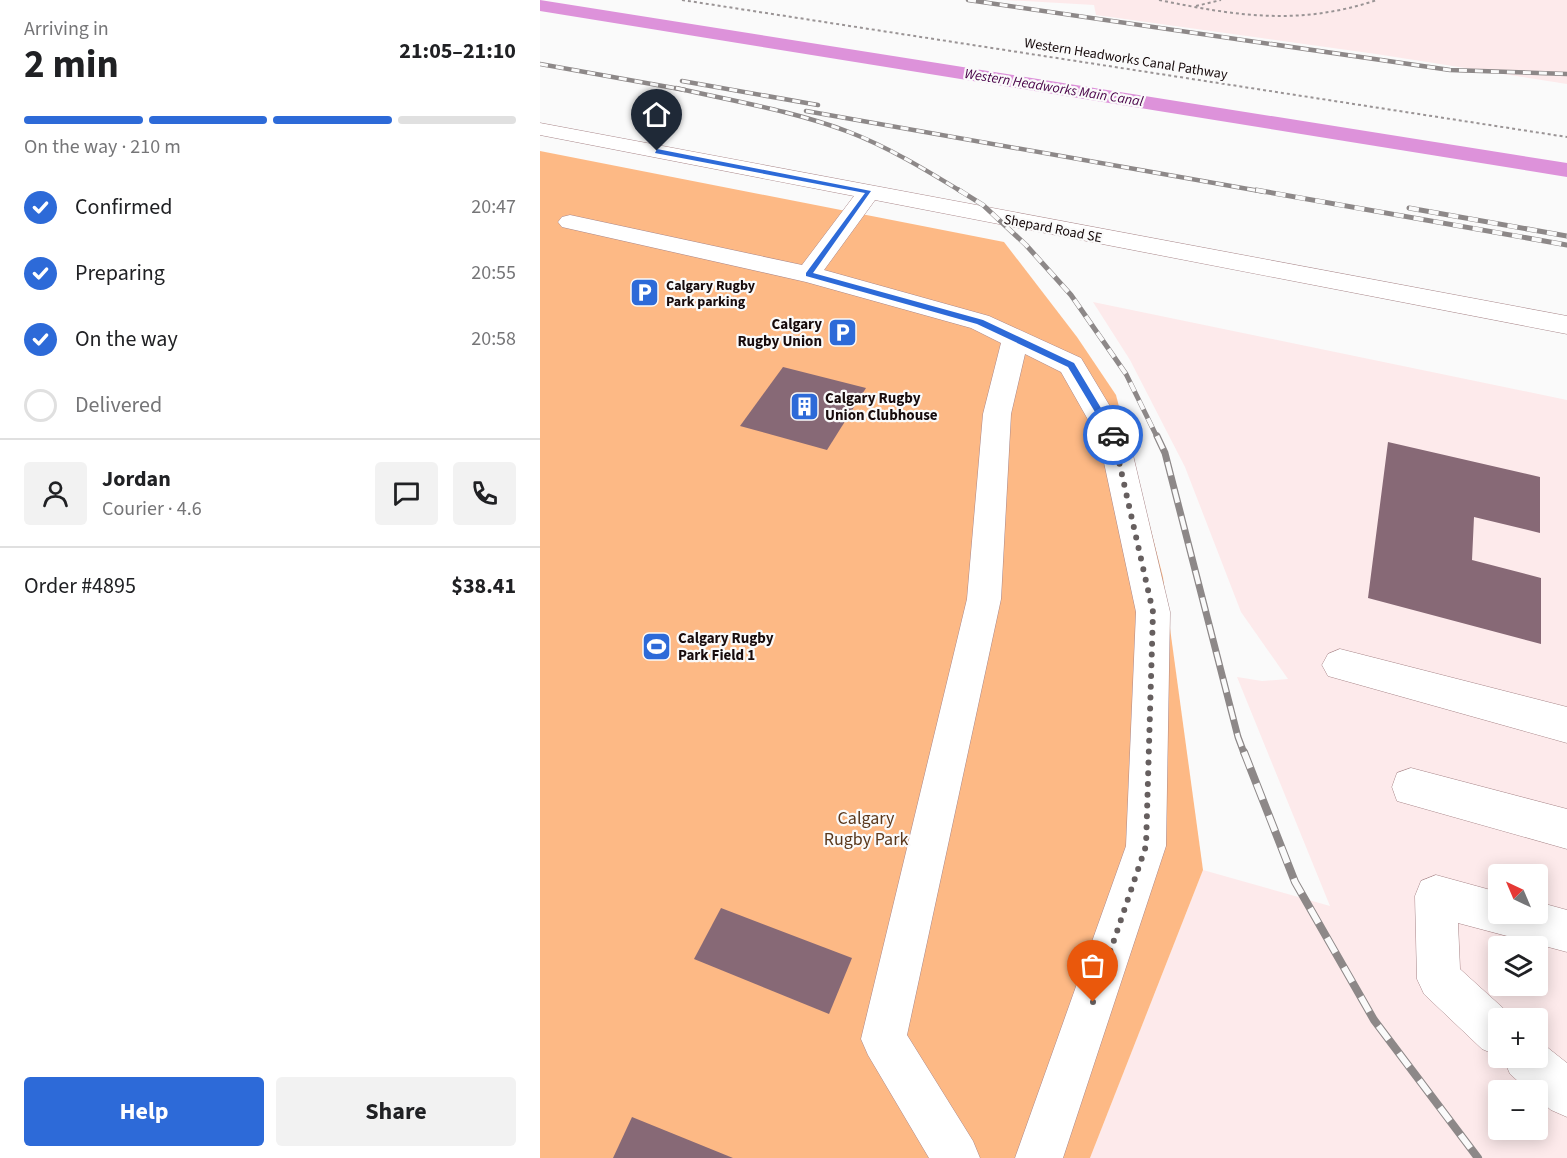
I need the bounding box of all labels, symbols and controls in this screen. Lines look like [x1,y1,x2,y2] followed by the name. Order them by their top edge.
[24,15,109,43] text: Arriving in
[1023,33,1229,85] street label: Western Headworks Canal Pathway
[399,35,516,67] text: 21:05–21:10
[24,37,119,93] text: 2 min
[963,64,1145,112] water label: Western Headworks Main Canal
[631,89,682,151] pin
[640,98,673,131] icon: home
[24,133,181,161] text: On the way · 210 m
[24,191,57,224] icon: check
[75,191,172,223] text: Confirmed
[471,193,516,221] text: 20:47
[1002,210,1104,248] street label: Shepard Road SE
[24,257,57,290] icon: check
[75,257,165,289] text: Preparing
[471,259,516,287] text: 20:55
[666,276,756,312] place label: Calgary Rugby Park parking
[629,277,661,309] parking icon: Calgary Rugby Park parking
[737,314,822,352] place label: Calgary Rugby Union
[827,317,859,349] parking icon: Calgary Rugby Union
[24,323,57,356] icon: check
[75,323,178,355] text: On the way
[471,325,516,353] text: 20:58
[825,388,938,426] place label: Calgary Rugby Union Clubhouse
[75,389,162,421] text: Delivered
[788,391,820,423] building icon: Calgary Rugby Union Clubhouse
[1083,405,1143,465] courier
[1097,419,1130,452] icon: car
[24,462,87,525] button: person
[375,462,438,525] button: chat
[453,462,516,525] button: phone
[102,463,171,495] text: Jordan
[102,495,202,523] text: Courier · 4.6
[24,570,136,602] text: Order #4895
[451,570,516,602] text: $38.41
[678,628,774,666] place label: Calgary Rugby Park Field 1
[641,631,673,663] sports icon: Calgary Rugby Park Field 1
[824,806,908,852] park label: Calgary Rugby Park
[1488,864,1548,924] north arrow
[1488,864,1548,1140] map controls
[1488,936,1548,996] button: layers
[1067,940,1118,1002] pin
[1076,949,1109,982] icon: bag
[1488,1008,1548,1068] button: +
[24,1077,264,1146] button: Help
[276,1077,516,1146] button: Share
[1488,1080,1548,1140] button: −

